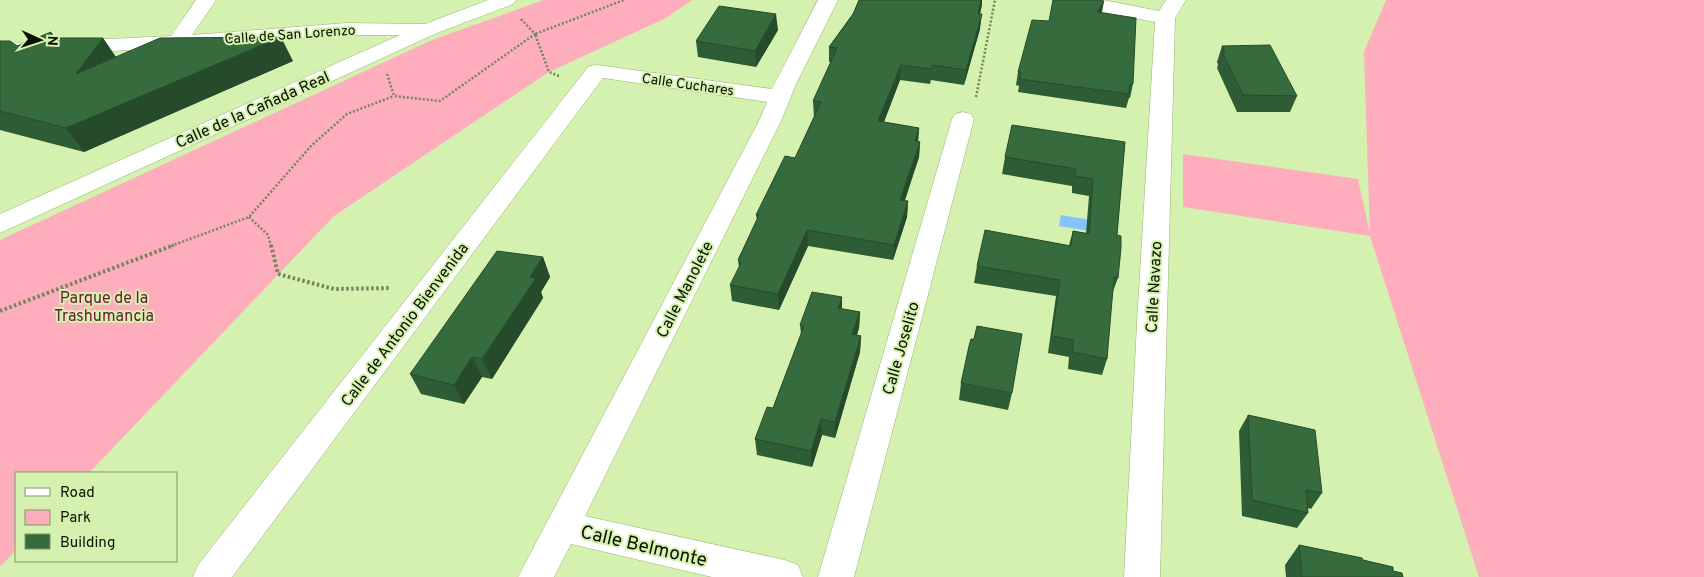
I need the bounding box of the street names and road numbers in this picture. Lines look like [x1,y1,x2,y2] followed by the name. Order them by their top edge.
[224,22,356,49] street label: Calle de San Lorenzo
[173,68,333,154] street label: Calle de la Cañada Real
[641,71,735,100] street label: Calle Cuchares
[653,238,719,342] street label: Calle Manolete
[337,239,474,411] street label: Calle de Antonio Bienvenida
[1143,241,1167,334] street label: Calle Navazo
[879,300,925,397] street label: Calle Joselito
[578,521,709,573] street label: Calle Belmonte

